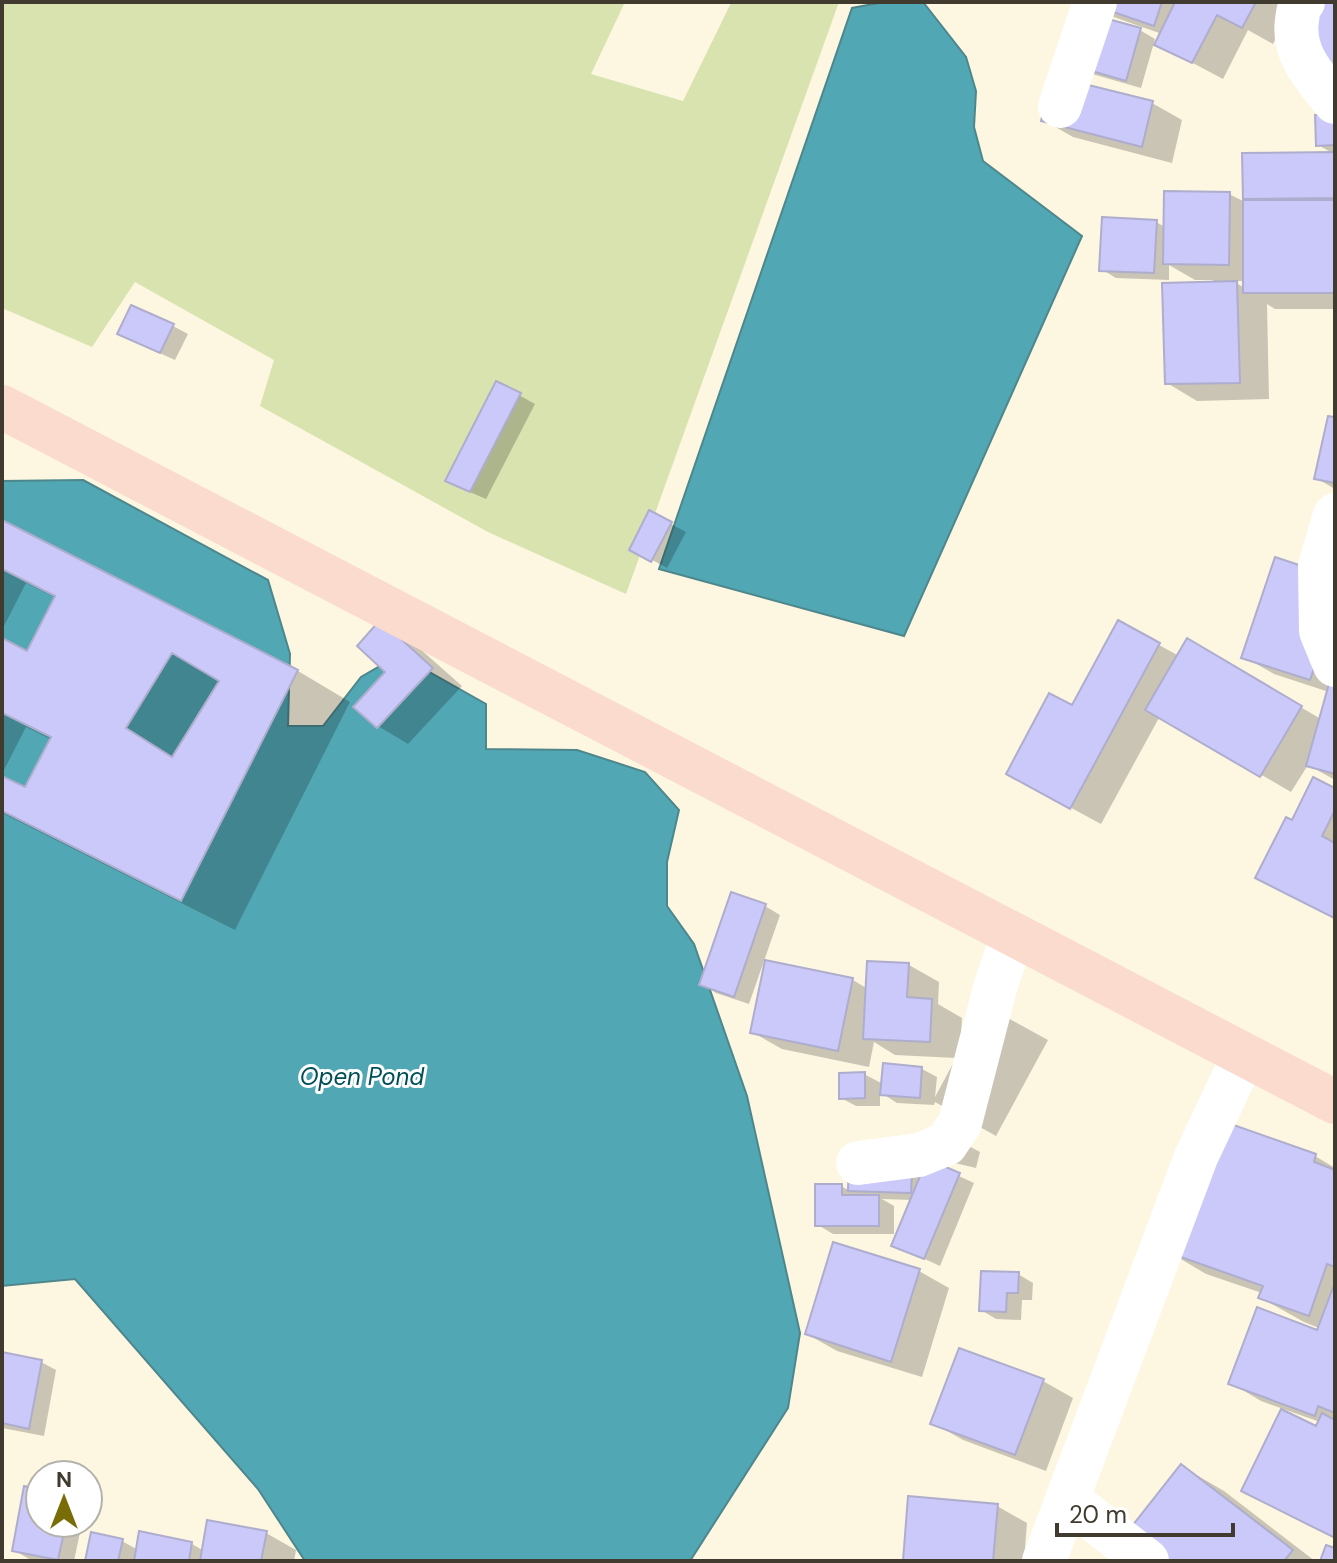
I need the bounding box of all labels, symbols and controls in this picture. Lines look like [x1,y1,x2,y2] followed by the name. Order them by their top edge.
[300,1061,425,1092] water label: Open Pond
[24,1459,104,1539] north arrow
[56,1465,72,1494] text: N
[1057,1487,1233,1537] scale bar
[1069,1499,1127,1530] text: 20 m

